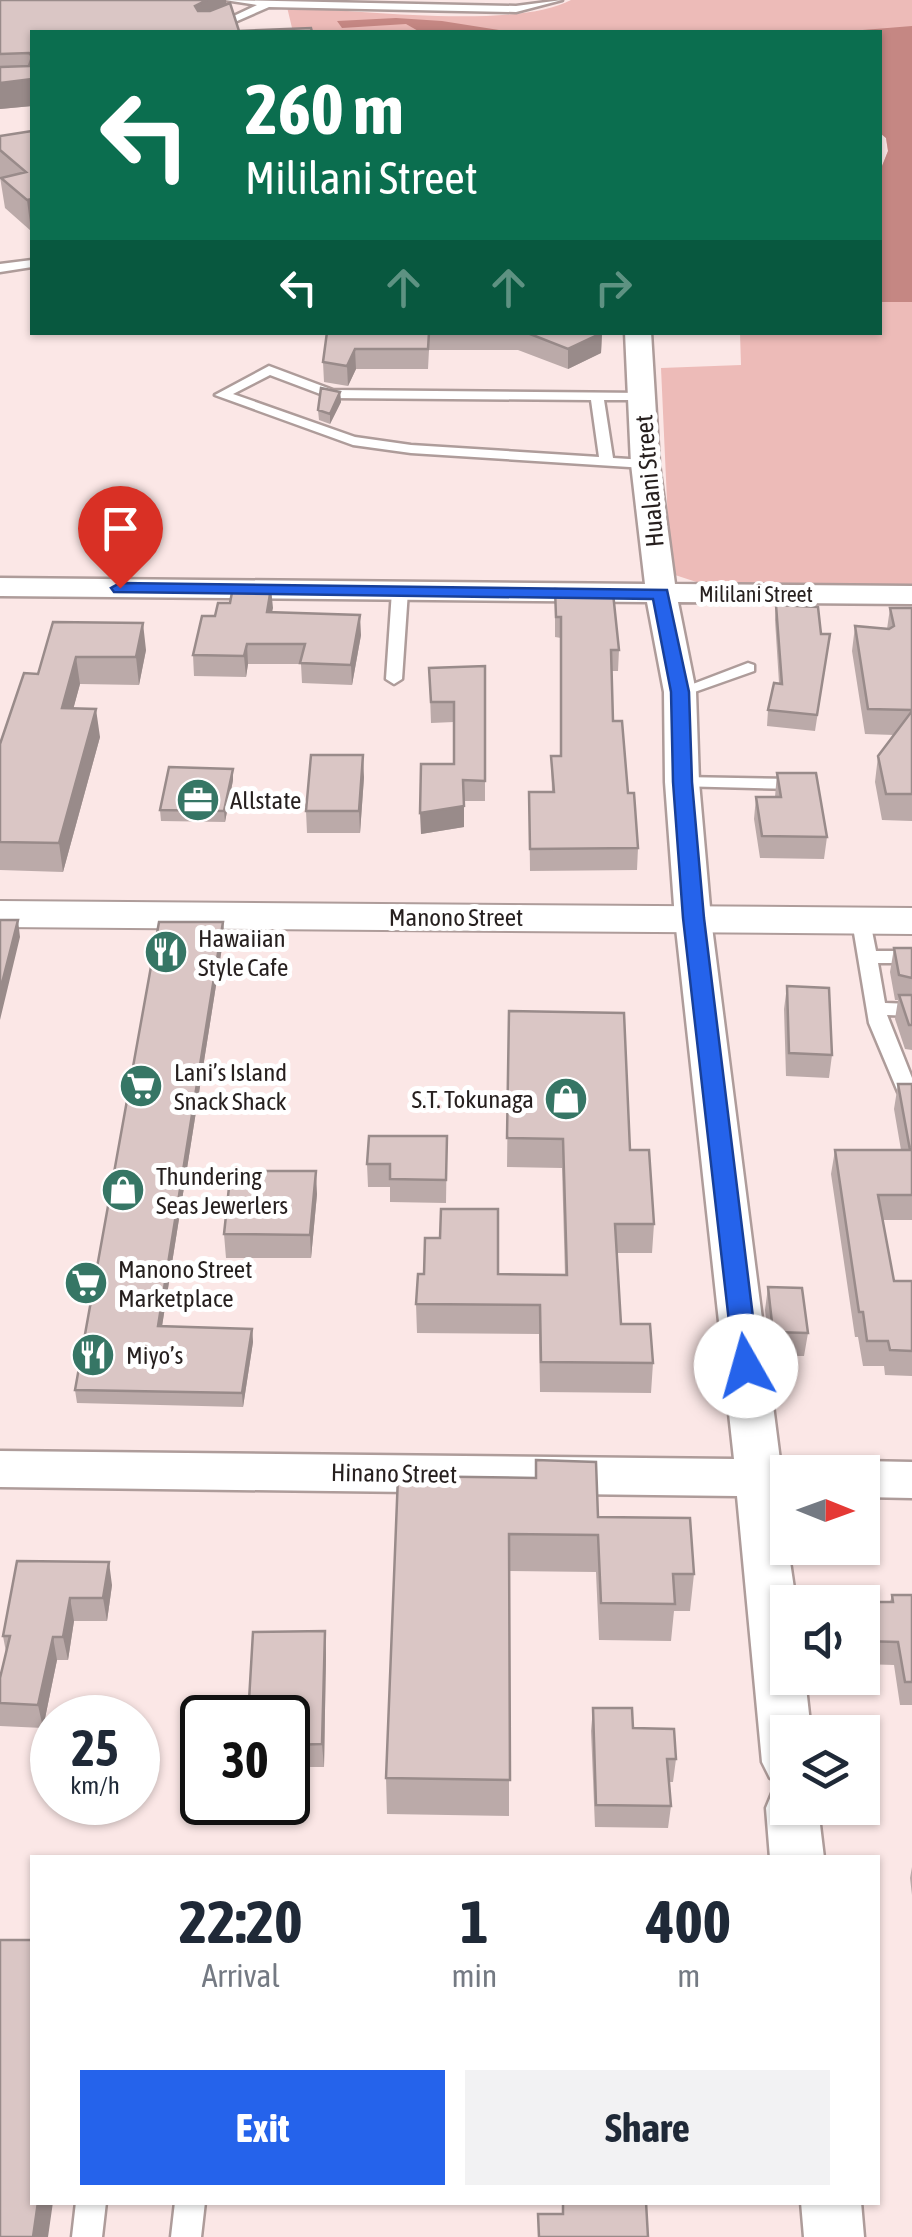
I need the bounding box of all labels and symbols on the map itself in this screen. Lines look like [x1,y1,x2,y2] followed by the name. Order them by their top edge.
[629,414,669,548] street label: Hualani Street
[78,486,163,589] pin
[699,581,813,607] street label: Mililani Street
[175,777,221,823] office icon: Allstate
[230,786,301,814] place label: Allstate
[389,903,523,931] street label: Manono Street
[198,924,288,981] place label: Hawaiian Style Cafe
[143,929,189,975] restaurant icon: Hawaiian Style Cafe
[174,1058,287,1115] place label: Lani’s Island Snack Shack
[118,1063,164,1109] supermarket icon: Lani’s Island Snack Shack
[543,1076,589,1122] shop icon: S.T. Tokunaga
[412,1085,534,1113] place label: S.T. Tokunaga
[156,1162,288,1219] place label: Thundering Seas Jewerlers
[100,1167,146,1213] shop icon: Thundering Seas Jewerlers
[118,1255,252,1312] place label: Manono Street Marketplace
[63,1260,109,1306] supermarket icon: Manono Street Marketplace
[694,1314,798,1418] position arrow
[70,1332,116,1378] restaurant icon: Miyo’s
[126,1341,184,1369] place label: Miyo’s
[770,1455,880,1565] north arrow
[331,1458,457,1488] street label: Hinano Street
[180,1695,310,1825] speed limit sign: 30

